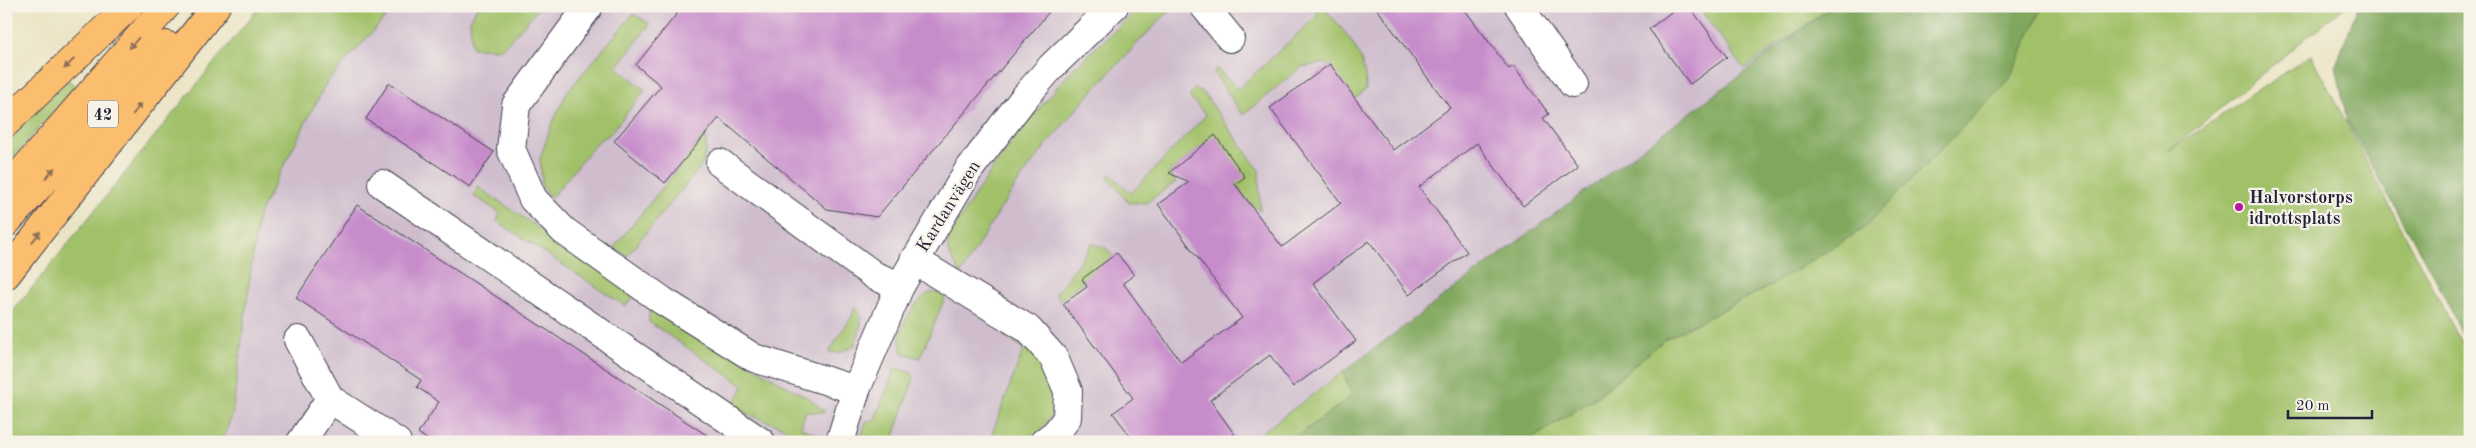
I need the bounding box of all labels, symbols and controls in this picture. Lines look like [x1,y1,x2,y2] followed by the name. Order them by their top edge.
[129,37,140,49] one-way arrow
[63,58,75,70] one-way arrow
[88,100,118,128] road number: 42
[132,103,142,116] one-way arrow
[914,157,984,255] street label: Kardanvägen
[44,167,55,179] one-way arrow
[2249,189,2353,228] place label: Halvorstorps idrottsplats
[2233,201,2245,213] marker: Halvorstorps idrottsplats
[31,231,42,244] one-way arrow
[2288,388,2372,420] scale bar
[2296,399,2330,414] text: 20 m

